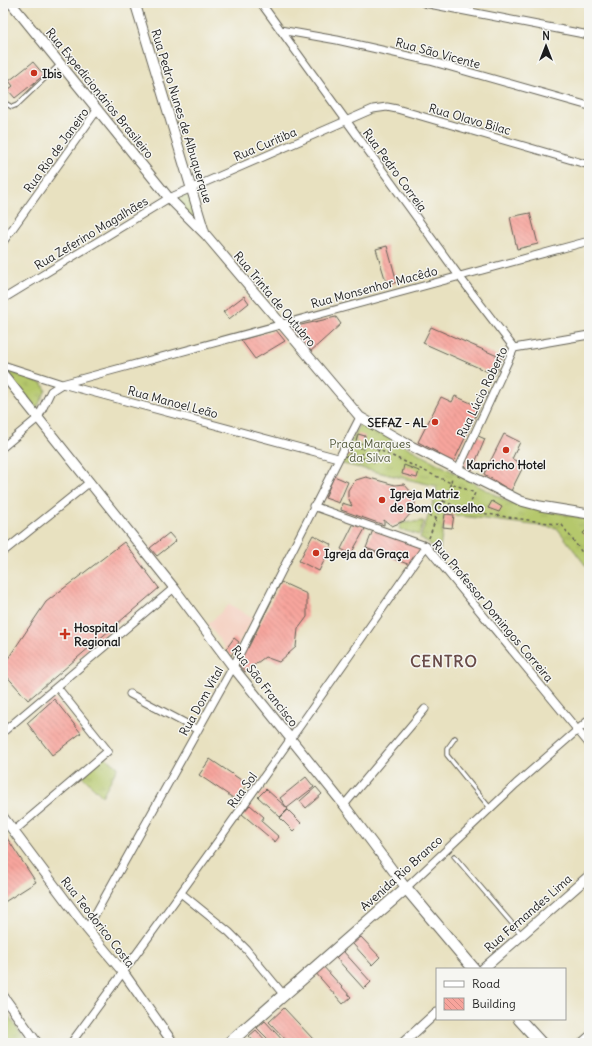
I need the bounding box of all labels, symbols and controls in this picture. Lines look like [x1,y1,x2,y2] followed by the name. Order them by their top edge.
[43,25,157,161] street label: Rua Expedicionários Brasileiro
[526,26,566,66] north arrow
[148,27,216,205] street label: Rua Pedro Nunes de Albuquerque
[542,29,550,43] text: N
[394,34,482,72] street label: Rua São Vicente
[42,66,63,81] place label: Ibis
[29,68,39,78] marker: Ibis
[427,100,513,138] street label: Rua Olavo Bilac
[20,105,92,195] street label: Rua Rio de Janeiro
[231,124,299,164] street label: Rua Curitiba
[360,126,430,215] street label: Rua Pedro Correia
[32,193,150,273] street label: Rua Zeferino Magalhães
[231,248,319,350] street label: Rua Trinta de Outubro
[309,263,439,311] street label: Rua Monsenhor Macêdo
[454,344,511,440] street label: Rua Lúcio Roberto
[126,383,220,421] street label: Rua Manoel Leão
[367,415,427,430] place label: SEFAZ - AL
[430,417,440,427] marker: SEFAZ - AL
[329,436,411,465] park label: Praça Marques da Silva
[501,445,511,455] marker: Kapricho Hotel
[466,457,546,473] place label: Kapricho Hotel
[390,486,484,515] place label: Igreja Matriz de Bom Conselho
[377,495,387,505] marker: Igreja Matriz de Bom Conselho
[429,537,557,685] street label: Rua Professor Domingos Correira
[324,546,409,562] place label: Igreja da Graça
[311,548,321,558] marker: Igreja da Graça
[74,620,121,650] place label: Hospital Regional
[59,628,71,640] marker: Hospital Regional
[229,642,302,730] street label: Rua São Francisco
[410,651,478,671] district label: CENTRO
[176,664,226,738] street label: Rua Dom Vital
[224,769,260,811] street label: Rua Sol
[357,832,445,914] street label: Avenida Rio Branco
[481,871,575,955] street label: Rua Fernandes Lima
[58,874,138,970] street label: Rua Teodorico Costa
[436,968,566,1020] legend
[472,976,500,991] text: Road
[472,996,516,1011] text: Building

